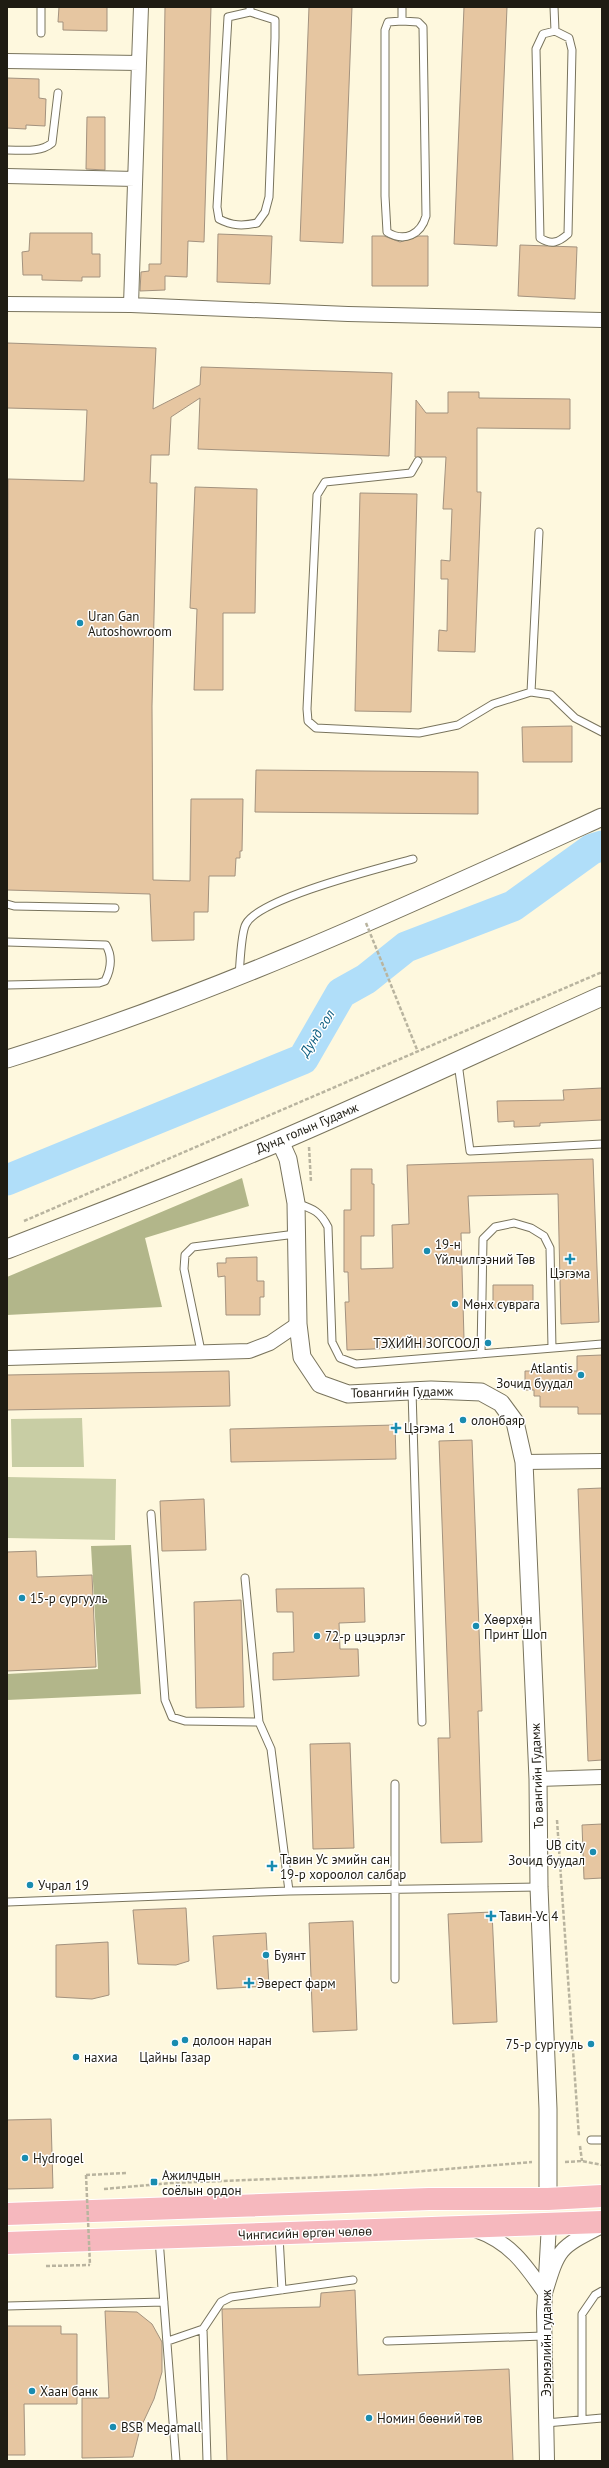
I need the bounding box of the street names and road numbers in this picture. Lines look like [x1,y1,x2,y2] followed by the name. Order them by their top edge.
[253,1099,361,1157] street label: Дунд голын Гудамж
[351,1383,454,1401] street label: Товангийн Гудамж
[527,1722,547,1829] street label: То вангийн Гудамж
[238,2222,372,2244] street label: Чингисийн өргөн чөлөө
[538,2289,555,2397] street label: Ээрмэлийн гудамж

